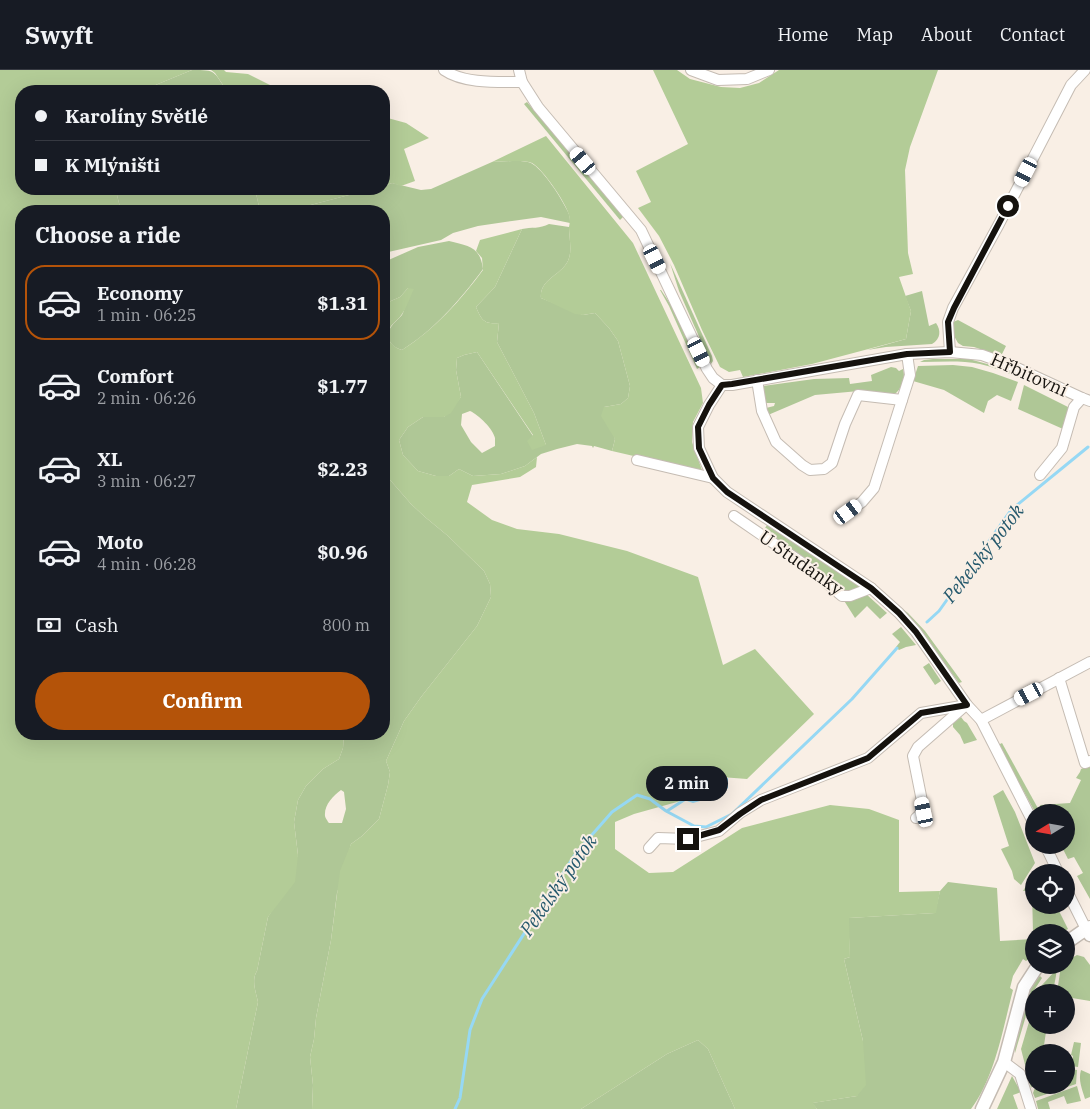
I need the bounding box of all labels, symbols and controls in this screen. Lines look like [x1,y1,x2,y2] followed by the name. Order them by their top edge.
[25,19,93,51] text: Swyft
[777,23,829,46] text: Home
[857,23,893,46] text: Map
[921,23,972,46] text: About
[1000,23,1065,46] text: Contact
[65,104,208,128] text: Karolíny Světlé
[567,145,598,177] car
[65,153,160,177] text: K Mlýništi
[1012,155,1039,189] car
[997,195,1019,217] route start
[35,220,181,249] text: Choose a ride
[641,242,668,276] car
[37,280,82,325] icon: car
[97,281,183,305] text: Economy
[317,291,368,315] text: $1.31
[97,305,196,325] text: 1 min · 06:25
[685,335,712,369] car
[987,347,1071,402] street label: Hřbitovní
[37,363,82,408] icon: car
[97,364,174,388] text: Comfort
[317,374,368,398] text: $1.77
[97,388,196,408] text: 2 min · 06:26
[37,446,82,491] icon: car
[97,447,123,471] text: XL
[317,457,368,481] text: $2.23
[97,471,196,491] text: 3 min · 06:27
[831,497,864,527] car
[936,498,1030,608] water label: Pekelský potok
[755,525,848,600] street label: U Studánky
[37,529,82,574] icon: car
[97,530,143,554] text: Moto
[317,540,368,564] text: $0.96
[97,554,196,574] text: 4 min · 06:28
[35,611,63,639] icon: cash
[75,613,119,637] text: Cash
[322,615,370,635] text: 800 m
[35,672,370,730] button: Confirm
[1012,680,1045,708] car
[647,766,729,802] callout: 2 min
[665,773,709,793] text: 2 min
[913,796,934,828] car
[1025,804,1075,854] north arrow
[1025,804,1075,1094] map controls
[677,828,699,850] route end
[514,829,602,941] water label: Pekelský potok
[1025,864,1075,914] button: locate
[1025,924,1075,974] button: layers
[1025,984,1075,1034] button: +
[1025,1044,1075,1094] button: −

